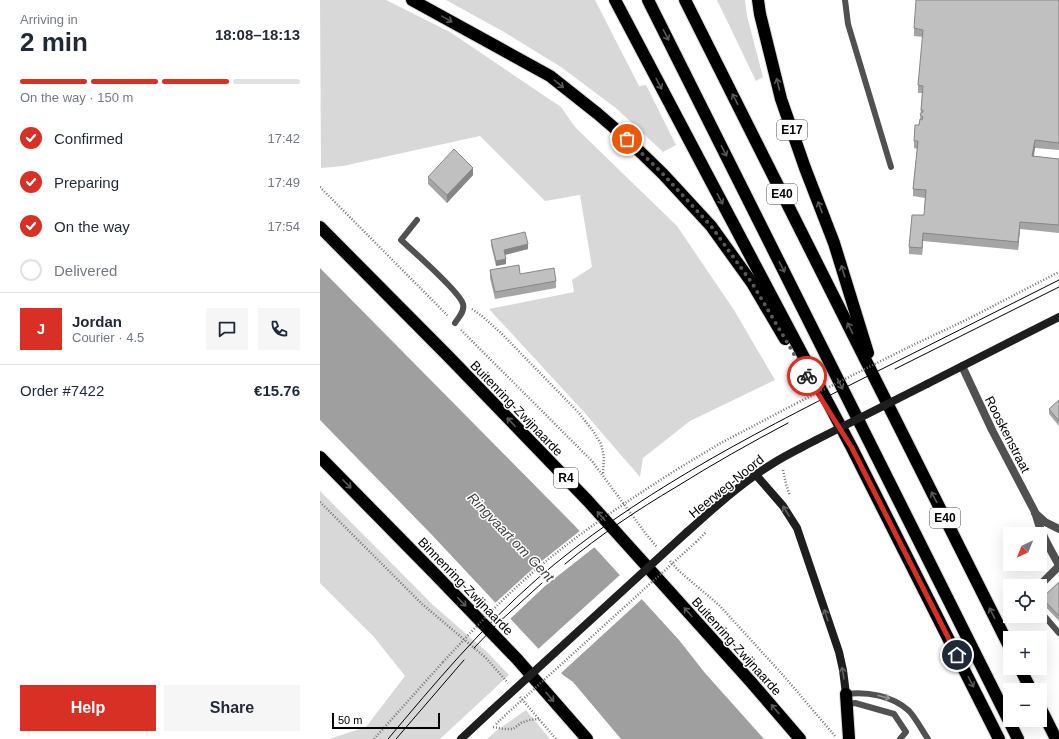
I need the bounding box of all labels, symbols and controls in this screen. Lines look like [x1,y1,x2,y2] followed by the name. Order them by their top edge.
[20,12,78,27] text: Arriving in
[440,15,452,23] one-way arrow
[215,26,300,43] text: 18:08–18:13
[20,27,88,57] text: 2 min
[663,29,670,41] one-way arrow
[656,78,664,90] one-way arrow
[773,78,781,91] one-way arrow
[554,79,565,88] one-way arrow
[20,90,133,105] text: On the way · 150 m
[731,94,738,106] one-way arrow
[777,120,807,140] road number: E17
[610,122,644,156] pin
[20,127,42,149] icon: check
[616,128,638,150] icon: bag
[54,130,123,147] text: Confirmed
[267,131,300,146] text: 17:42
[721,145,728,157] one-way arrow
[20,171,42,193] icon: check
[54,174,119,191] text: Preparing
[267,175,300,190] text: 17:49
[767,184,797,204] road number: E40
[716,193,724,205] one-way arrow
[816,201,824,213] one-way arrow
[20,215,42,237] icon: check
[54,218,130,235] text: On the way
[267,219,300,234] text: 17:54
[779,261,786,273] one-way arrow
[54,262,117,279] text: Delivered
[839,265,846,278] one-way arrow
[206,308,248,350] button: chat
[258,308,300,350] button: phone
[72,313,122,330] text: Jordan
[37,320,45,337] text: J
[845,323,853,335] one-way arrow
[72,330,144,345] text: Courier · 4.5
[787,356,827,396] courier
[467,358,566,459] street label: Buitenring-Zwijnaarde
[796,365,818,387] icon: bike
[837,377,845,389] one-way arrow
[20,382,104,399] text: Order #7422
[254,382,300,399] text: €15.76
[982,393,1033,475] street label: Rooskenstraat
[507,417,516,427] one-way arrow
[686,452,767,521] street label: Heerweg-Noord
[554,468,578,488] road number: R4
[342,479,352,489] one-way arrow
[464,489,558,586] water label: Ringvaart om Gent
[930,491,937,503] one-way arrow
[782,505,790,517] one-way arrow
[930,508,960,528] road number: E40
[597,511,606,521] one-way arrow
[1003,527,1047,571] north arrow
[1003,527,1047,727] map controls
[415,534,516,638] street label: Binnenring-Zwijnaarde
[1003,579,1047,623] button: locate
[689,594,785,698] street label: Buitenring-Zwijnaarde
[457,597,467,607] one-way arrow
[684,607,693,617] one-way arrow
[988,607,996,619] one-way arrow
[822,609,829,622] one-way arrow
[1003,631,1047,675] button: +
[940,638,974,672] pin
[946,644,968,666] icon: home
[839,667,847,680] one-way arrow
[967,676,975,688] one-way arrow
[1003,683,1047,727] button: −
[20,685,156,731] button: Help
[164,685,300,731] button: Share
[545,692,554,702] one-way arrow
[877,694,890,702] one-way arrow
[770,704,779,715] one-way arrow
[332,711,440,730] scale bar
[338,714,362,726] text: 50 m

